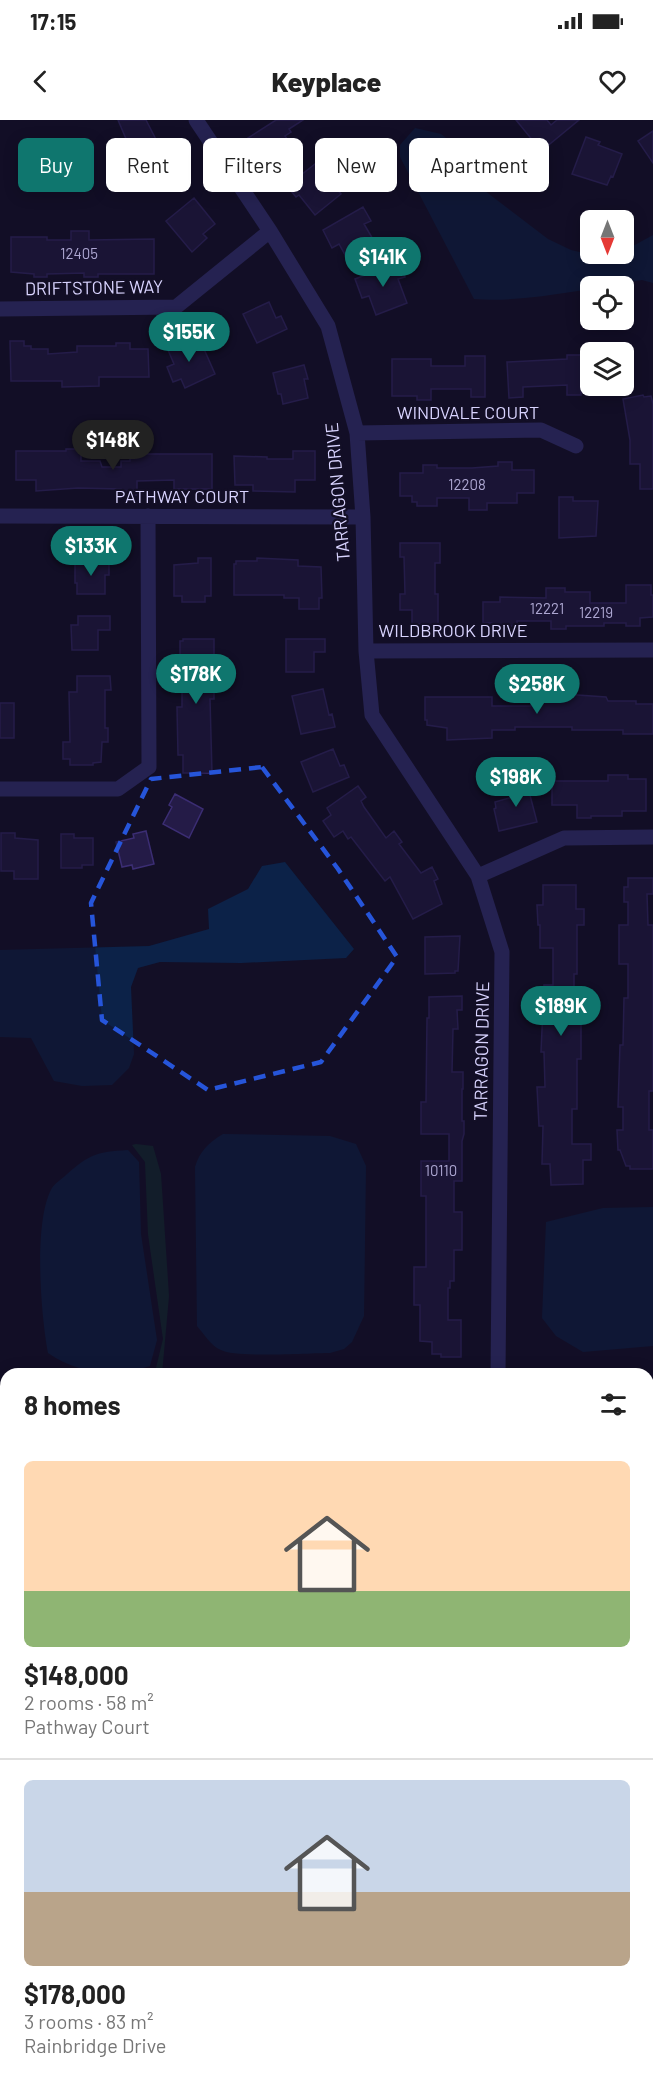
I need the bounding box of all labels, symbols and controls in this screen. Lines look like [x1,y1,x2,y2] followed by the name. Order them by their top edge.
[30,8,76,34] text: 17:15
[24,65,57,98] icon: back
[272,65,381,97] text: Keyplace
[596,65,629,98] icon: heart
[18,138,94,192] chip: Buy
[106,138,191,192] chip: Rent
[203,138,303,192] chip: Filters
[315,138,397,192] chip: New
[409,138,549,192] chip: Apartment
[580,210,634,264] north arrow
[580,210,634,396] map controls
[341,237,425,288] pin: $141K
[60,244,98,262] house number: 12405
[359,244,407,268] text: $141K
[25,275,163,299] street label: DRIFTSTONE WAY
[580,276,634,330] button: locate
[147,312,231,363] pin: $155K
[163,319,215,343] text: $155K
[580,342,634,396] button: layers
[397,401,539,423] street label: WINDVALE COURT
[71,420,155,471] pin: $148K
[320,422,354,563] street label: TARRAGON DRIVE
[86,427,140,451] text: $148K
[448,475,486,493] house number: 12208
[115,485,249,507] street label: PATHWAY COURT
[49,526,133,577] pin: $133K
[65,533,117,557] text: $133K
[530,599,564,617] house number: 12221
[579,603,613,621] house number: 12219
[378,619,528,641] street label: WILDBROOK DRIVE
[154,654,238,705] pin: $178K
[170,661,222,685] text: $178K
[495,664,579,715] pin: $258K
[509,671,565,695] text: $258K
[474,757,558,808] pin: $198K
[490,764,542,788] text: $198K
[469,981,493,1121] street label: TARRAGON DRIVE
[519,986,603,1037] pin: $189K
[535,993,587,1017] text: $189K
[425,1161,457,1179] house number: 10110
[597,1388,630,1421] icon: filters
[24,1389,121,1420] text: 8 homes
[273,1500,381,1608] icon: home
[24,1659,129,1690] text: $148,000
[24,1690,154,1714] text: 2 rooms · 58 m²
[24,1714,150,1738] text: Pathway Court
[273,1819,381,1927] icon: home
[24,1978,126,2009] text: $178,000
[24,2009,153,2033] text: 3 rooms · 83 m²
[24,2033,166,2057] text: Rainbridge Drive

